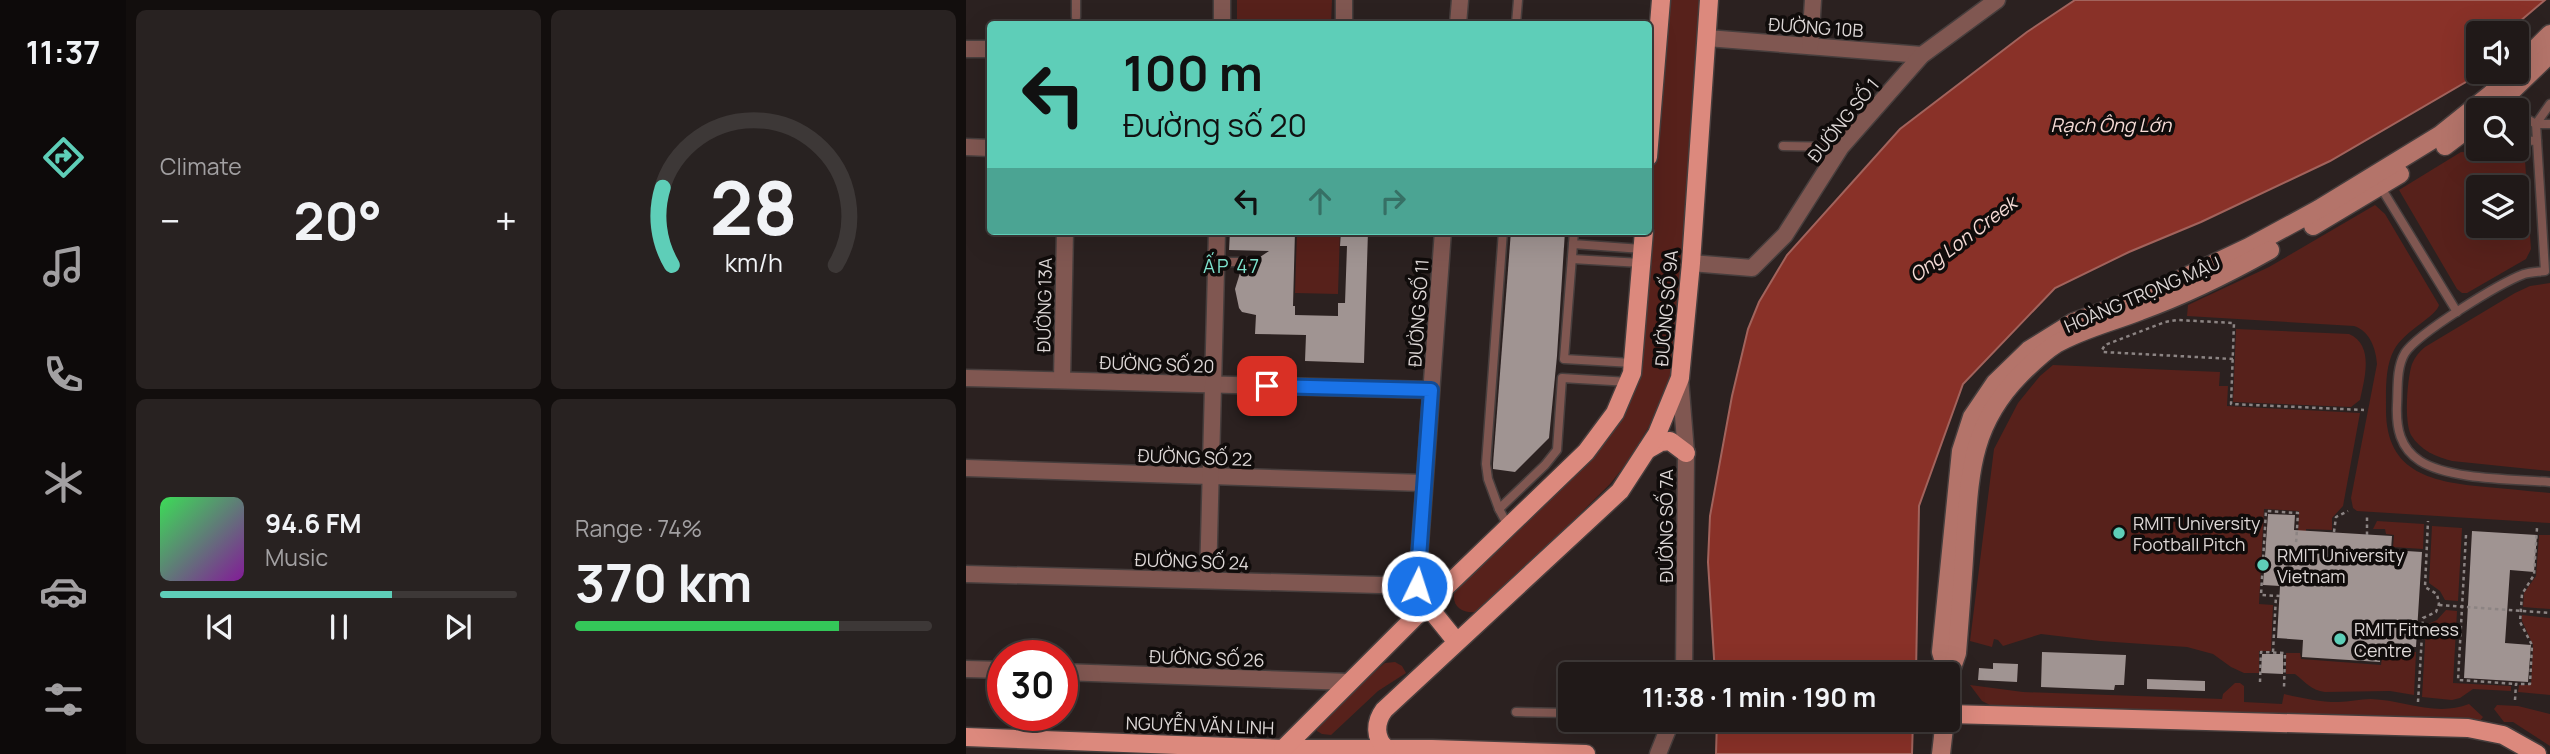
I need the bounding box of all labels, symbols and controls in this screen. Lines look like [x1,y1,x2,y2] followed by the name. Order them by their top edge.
[1768,12,1864,42] street label: ĐƯỜNG 10B
[2466,21,2529,238] map controls
[2466,21,2529,84] button: sound
[26,30,100,74] text: 11:37
[1123,39,1263,106] text: 100 m
[1008,49,1099,140] icon: left
[1801,73,1884,167] street label: ĐƯỜNG SỐ 1
[2466,98,2529,161] button: search
[1123,103,1307,147] text: Đường số 20
[2051,112,2172,138] water label: Rạch Ông Lớn
[39,133,88,182] icon: directions
[160,150,242,182] text: Climate
[710,158,797,258] text: 28
[2466,175,2529,238] button: layers
[1228,182,1266,220] icon: left
[1301,182,1339,220] icon: ahead
[1374,182,1412,220] icon: right
[294,185,382,256] text: 20°
[1904,189,2024,288] water label: Ong Lon Creek
[160,194,181,246] text: −
[495,194,517,246] text: +
[39,242,88,291] icon: music
[724,245,783,280] text: km/h
[1648,248,1683,367] street label: ĐƯỜNG SỐ 9A
[2060,250,2224,338] street label: HOÀNG TRỌNG MẬU
[1203,251,1261,279] district label: ẤP 47
[1031,257,1057,353] street label: ĐƯỜNG 13A
[1401,258,1434,368] street label: ĐƯỜNG SỐ 11
[1099,349,1215,378] street label: ĐƯỜNG SỐ 20
[39,350,88,399] icon: phone
[1237,356,1297,416] pin
[1248,367,1286,405] icon: arrive
[1137,442,1253,471] street label: ĐƯỜNG SỐ 22
[39,458,88,507] icon: climate
[1653,469,1678,583] street label: ĐƯỜNG SỐ 7A
[265,505,362,541] text: 94.6 FM
[2133,511,2261,556] place label: RMIT University Football Pitch
[575,512,702,544] text: Range · 74%
[2111,525,2127,541] marker: RMIT University Football Pitch
[265,541,328,573] text: Music
[2277,543,2405,588] place label: RMIT University Vietnam
[1134,546,1250,575] street label: ĐƯỜNG SỐ 24
[575,547,752,618] text: 370 km
[1380,549,1454,623] position arrow
[2255,557,2271,573] marker: RMIT University Vietnam
[39,567,88,616] icon: car
[201,608,239,646] icon: previous
[320,608,358,646] icon: pause
[439,608,477,646] icon: next
[2354,617,2459,662] place label: RMIT Fitness Centre
[2332,631,2348,647] marker: RMIT Fitness Centre
[987,640,1078,731] speed limit sign: 30
[1149,643,1265,672] street label: ĐƯỜNG SỐ 26
[39,675,88,724] icon: filters
[1642,679,1876,715] text: 11:38 · 1 min · 190 m
[1125,709,1275,740] street label: NGUYỄN VĂN LINH

